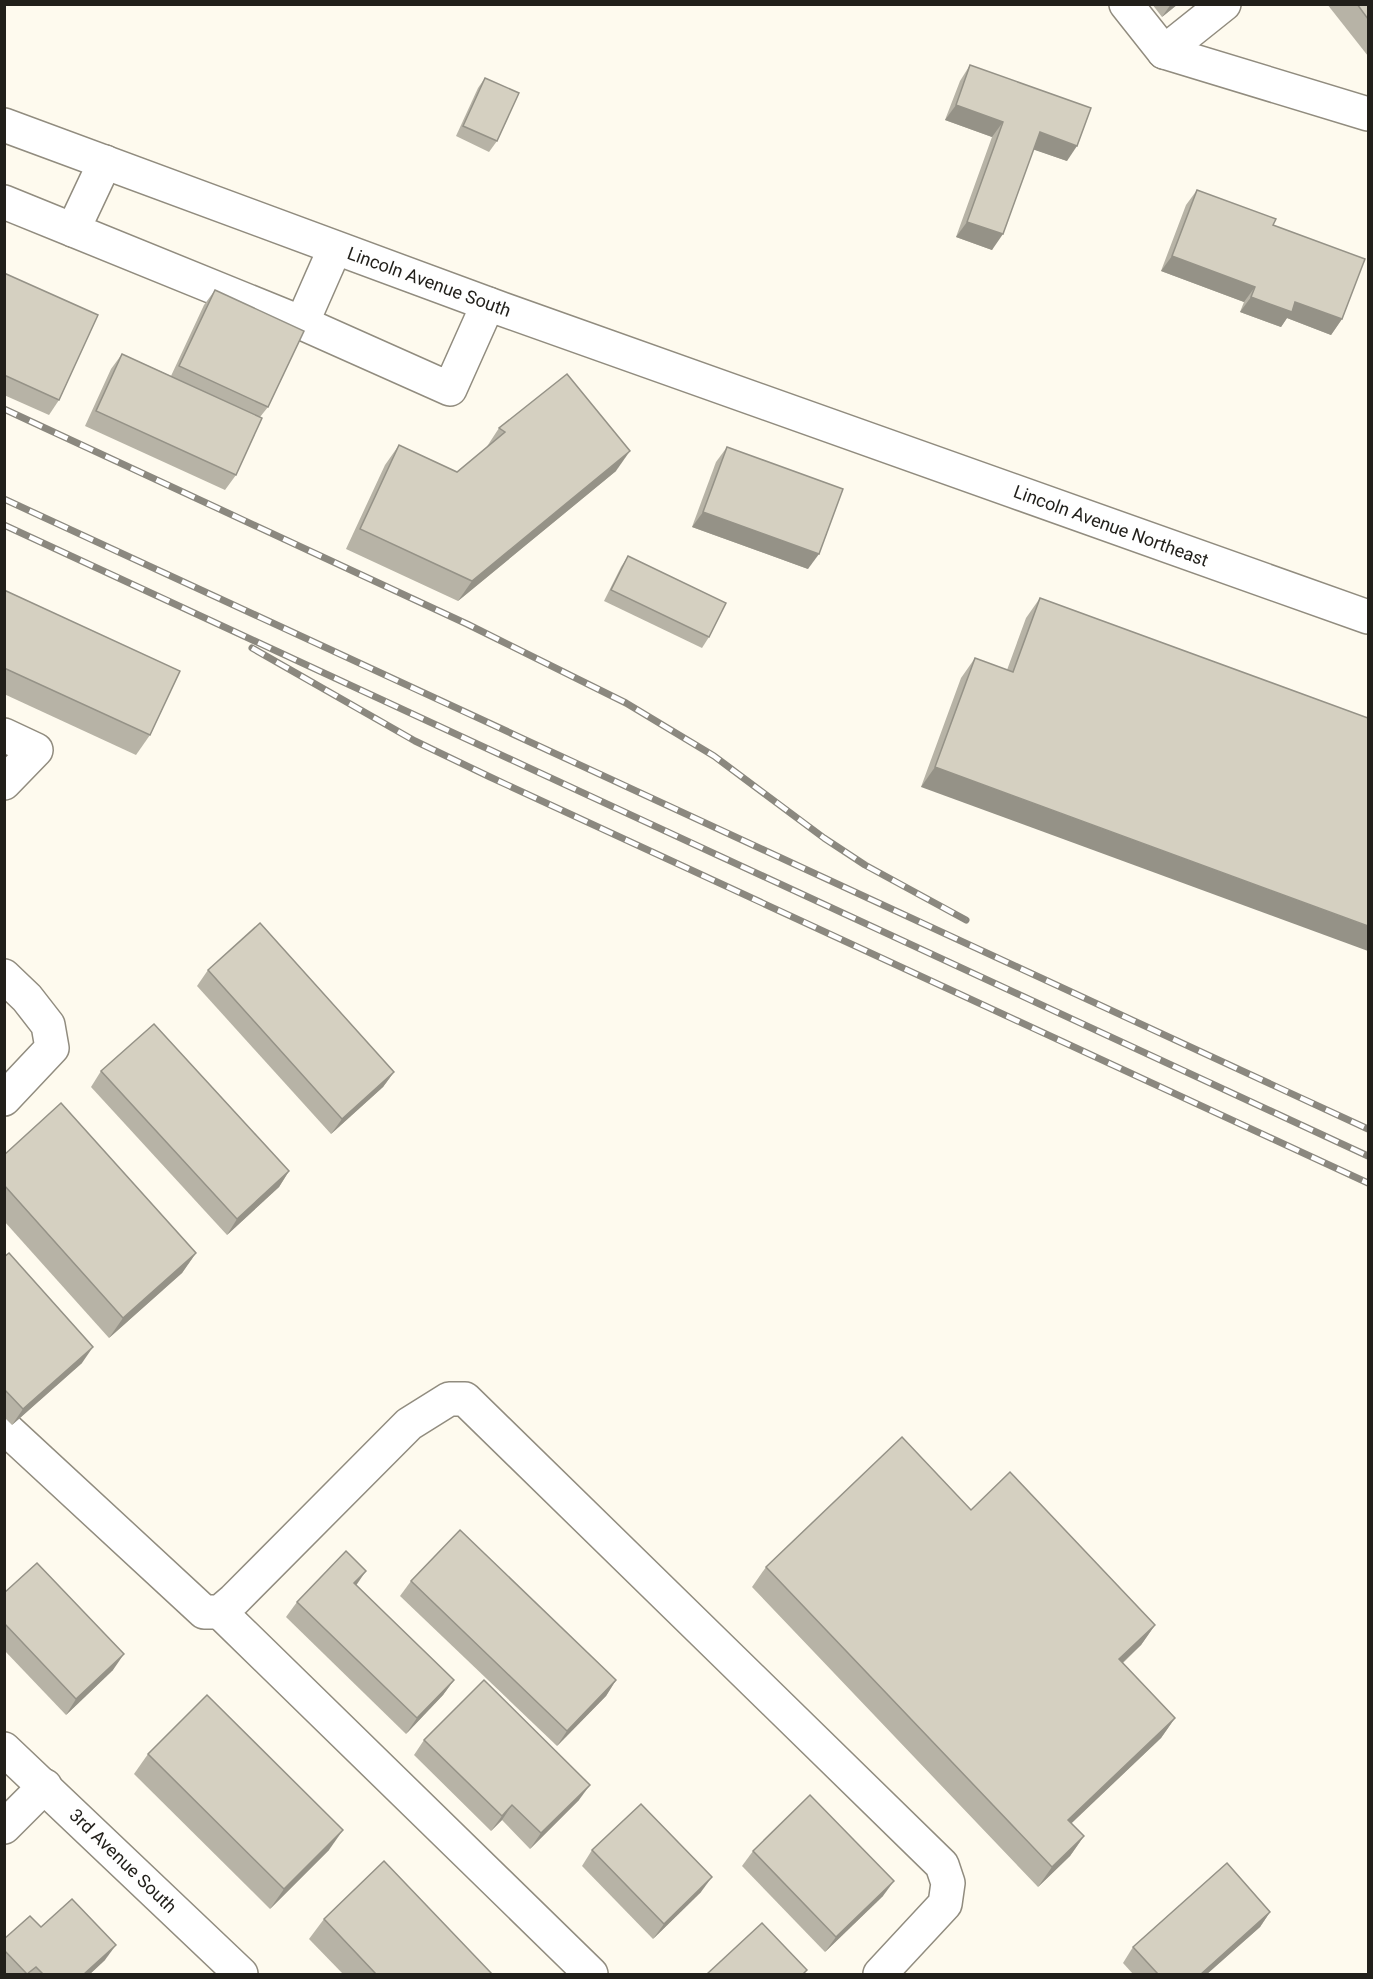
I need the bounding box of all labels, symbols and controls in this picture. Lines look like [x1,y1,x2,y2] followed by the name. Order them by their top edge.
[345,242,514,321] street label: Lincoln Avenue South
[1011,480,1212,571] street label: Lincoln Avenue Northeast
[65,1804,181,1917] street label: 3rd Avenue South

